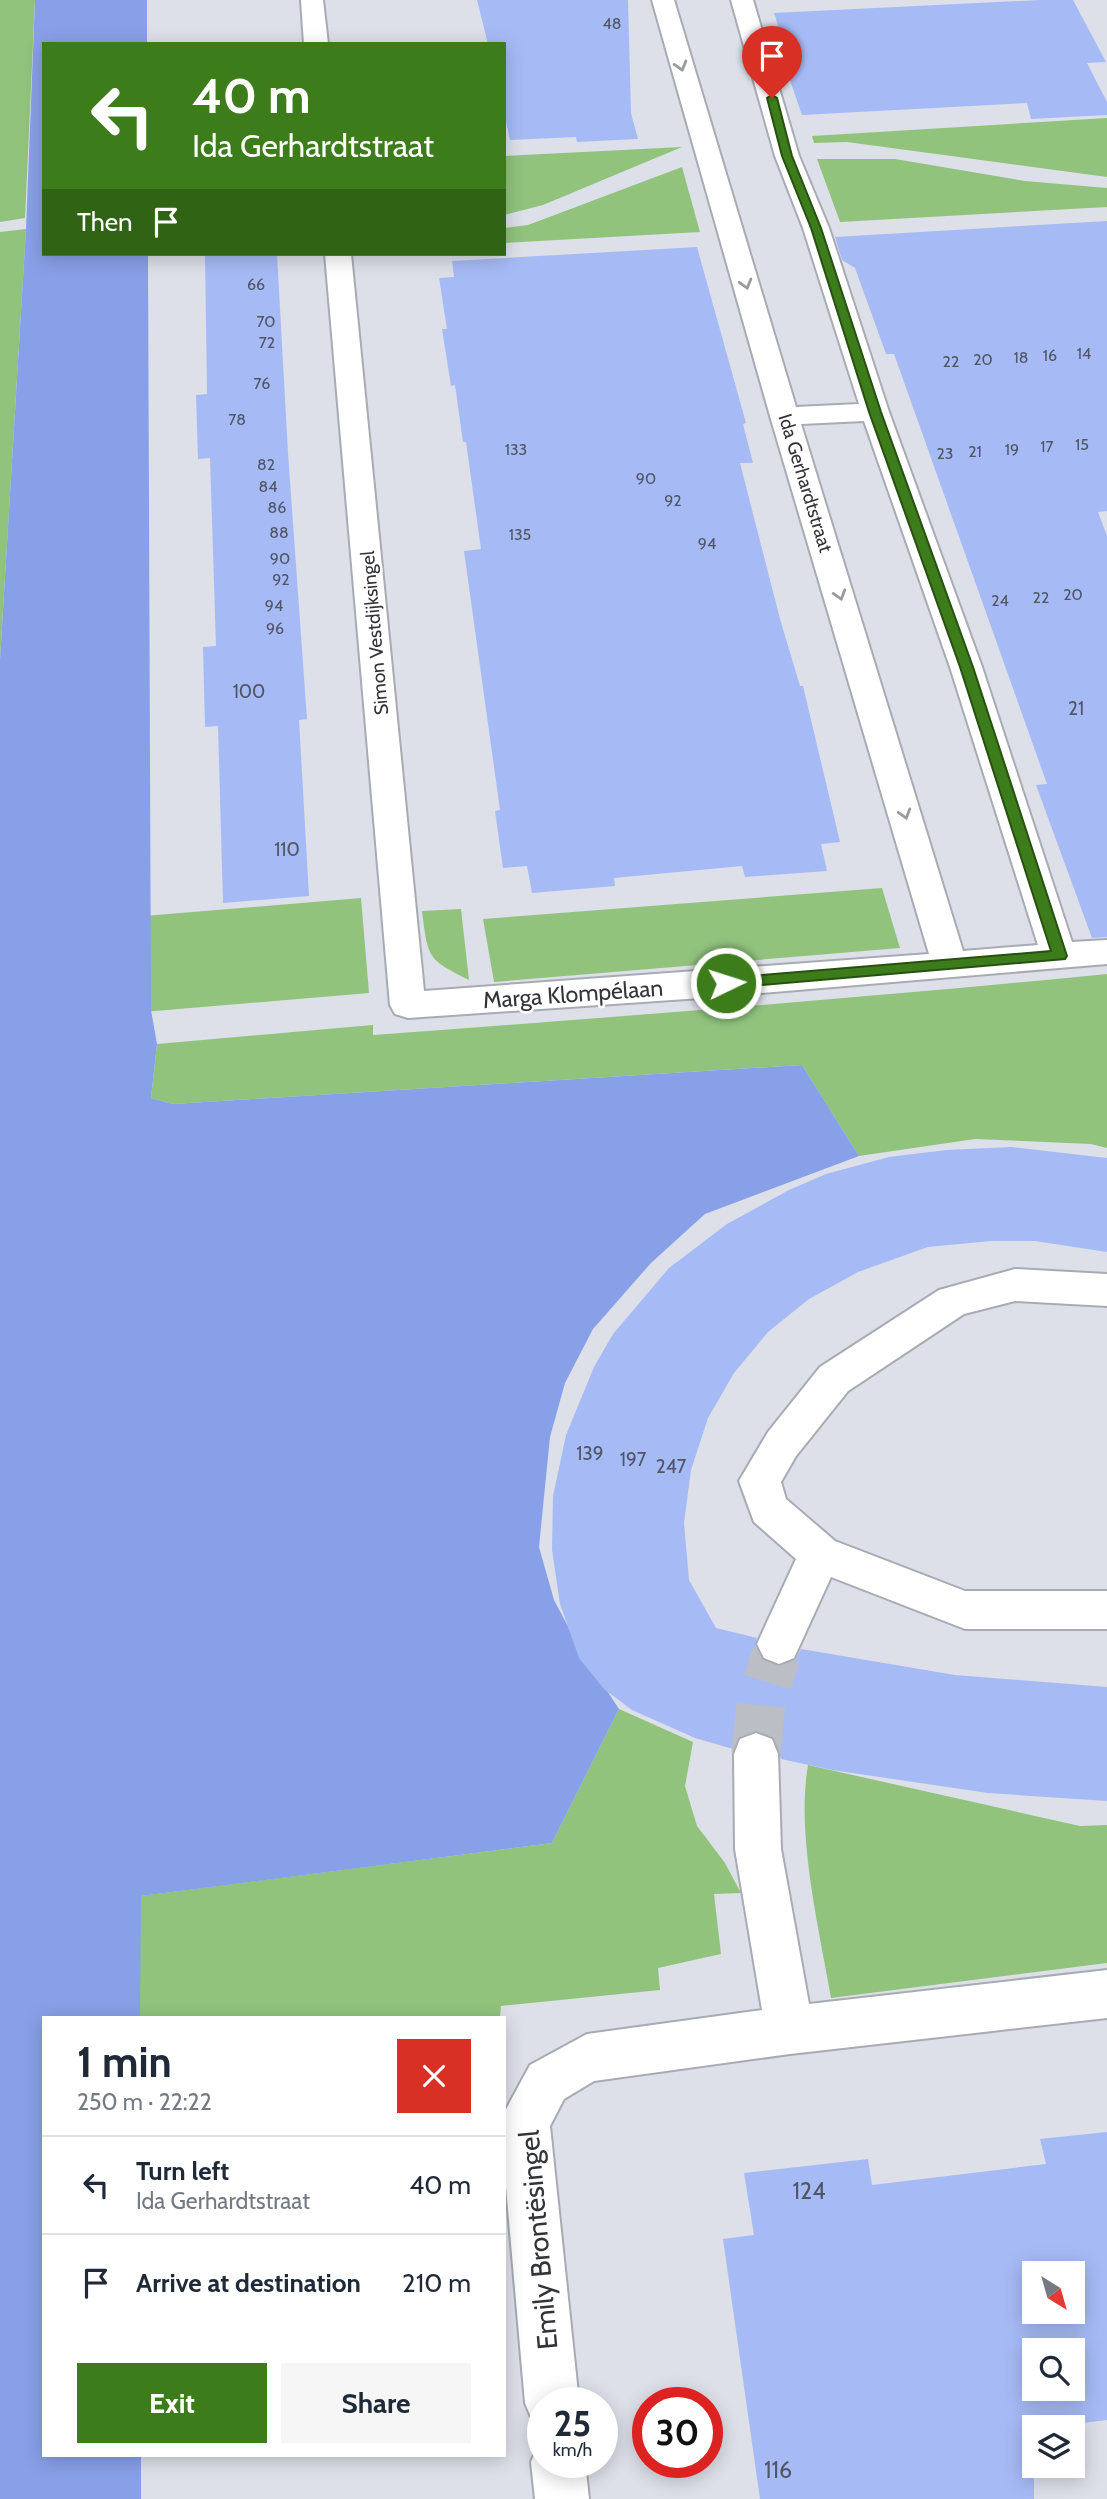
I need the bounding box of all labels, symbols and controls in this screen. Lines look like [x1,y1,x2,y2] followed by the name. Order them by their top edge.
[603,14,621,33] house number: 48
[742,26,802,98] pin
[753,37,791,75] icon: arrive
[673,60,688,72] one-way arrow
[192,66,311,125] text: 40 m
[77,70,168,161] icon: left
[192,126,434,165] text: Ida Gerhardtstraat
[147,203,185,241] icon: arrive
[77,206,133,238] text: Then
[247,275,265,294] house number: 66
[738,278,752,290] one-way arrow
[256,312,276,331] house number: 70
[259,333,275,352] house number: 72
[1077,344,1091,363] house number: 14
[1043,346,1057,365] house number: 16
[1014,348,1028,367] house number: 18
[973,350,993,369] house number: 20
[943,352,959,371] house number: 22
[254,374,270,393] house number: 76
[228,410,246,429] house number: 78
[774,411,838,556] street label: Ida Gerhardtstraat
[1075,435,1089,454] house number: 15
[1040,437,1054,456] house number: 17
[505,440,527,459] house number: 133
[1005,440,1019,459] house number: 19
[968,442,982,461] house number: 21
[936,444,954,463] house number: 23
[257,455,275,474] house number: 82
[636,469,656,488] house number: 90
[259,477,277,496] house number: 84
[664,491,682,510] house number: 92
[268,498,286,517] house number: 86
[269,523,289,542] house number: 88
[509,525,531,544] house number: 135
[698,534,716,553] house number: 94
[270,549,290,568] house number: 90
[356,549,393,716] street label: Simon Vestdijksingel
[272,570,290,589] house number: 92
[1063,585,1083,604] house number: 20
[1033,588,1049,607] house number: 22
[832,589,847,601] one-way arrow
[991,591,1009,610] house number: 24
[265,596,283,615] house number: 94
[266,619,284,638] house number: 96
[233,680,265,703] house number: 100
[1068,697,1084,720] house number: 21
[896,807,911,819] one-way arrow
[274,838,300,861] house number: 110
[689,946,763,1020] position arrow
[482,974,664,1014] street label: Marga Klompélaan
[576,1442,604,1465] house number: 139
[620,1448,647,1471] house number: 197
[656,1455,687,1478] house number: 247
[77,2036,172,2088] text: 1 min
[397,2039,471,2113] button: close
[77,2088,212,2116] text: 250 m · 22:22
[511,2128,565,2351] street label: Emily Brontësingel
[136,2155,229,2187] text: Turn left
[77,2166,115,2204] icon: left
[409,2169,471,2201] text: 40 m
[793,2177,825,2205] house number: 124
[136,2187,310,2215] text: Ida Gerhardtstraat
[1022,2261,1085,2324] north arrow
[1022,2261,1085,2478] map controls
[77,2264,115,2302] icon: arrive
[136,2267,361,2299] text: Arrive at destination
[402,2267,471,2299] text: 210 m
[1022,2338,1085,2401] button: search
[77,2363,267,2443] button: Exit
[281,2363,471,2443] button: Share
[632,2387,723,2478] speed limit sign: 30
[554,2402,591,2445] text: 25
[1022,2415,1085,2478] button: layers
[553,2439,592,2461] text: km/h
[764,2456,792,2484] house number: 116

